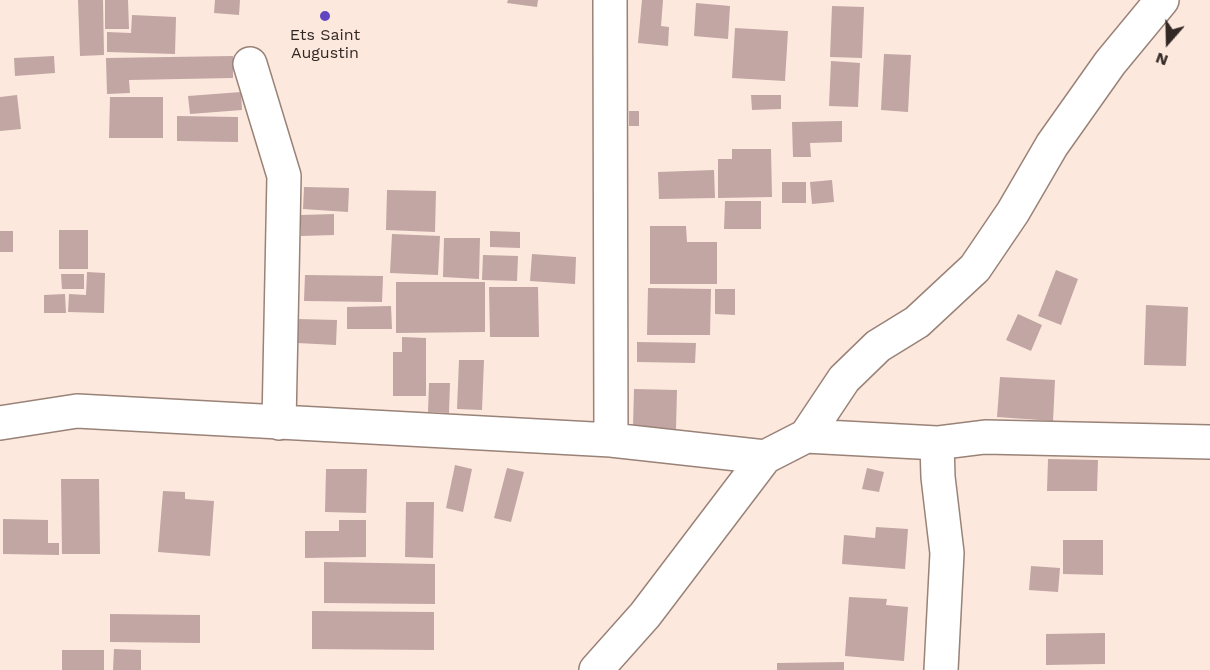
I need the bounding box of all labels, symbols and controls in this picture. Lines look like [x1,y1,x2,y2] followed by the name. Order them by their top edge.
[318,9,332,23] marker: Ets Saint Augustin
[1138,12,1198,72] north arrow
[290,25,360,63] place label: Ets Saint Augustin
[1153,48,1171,70] text: N

